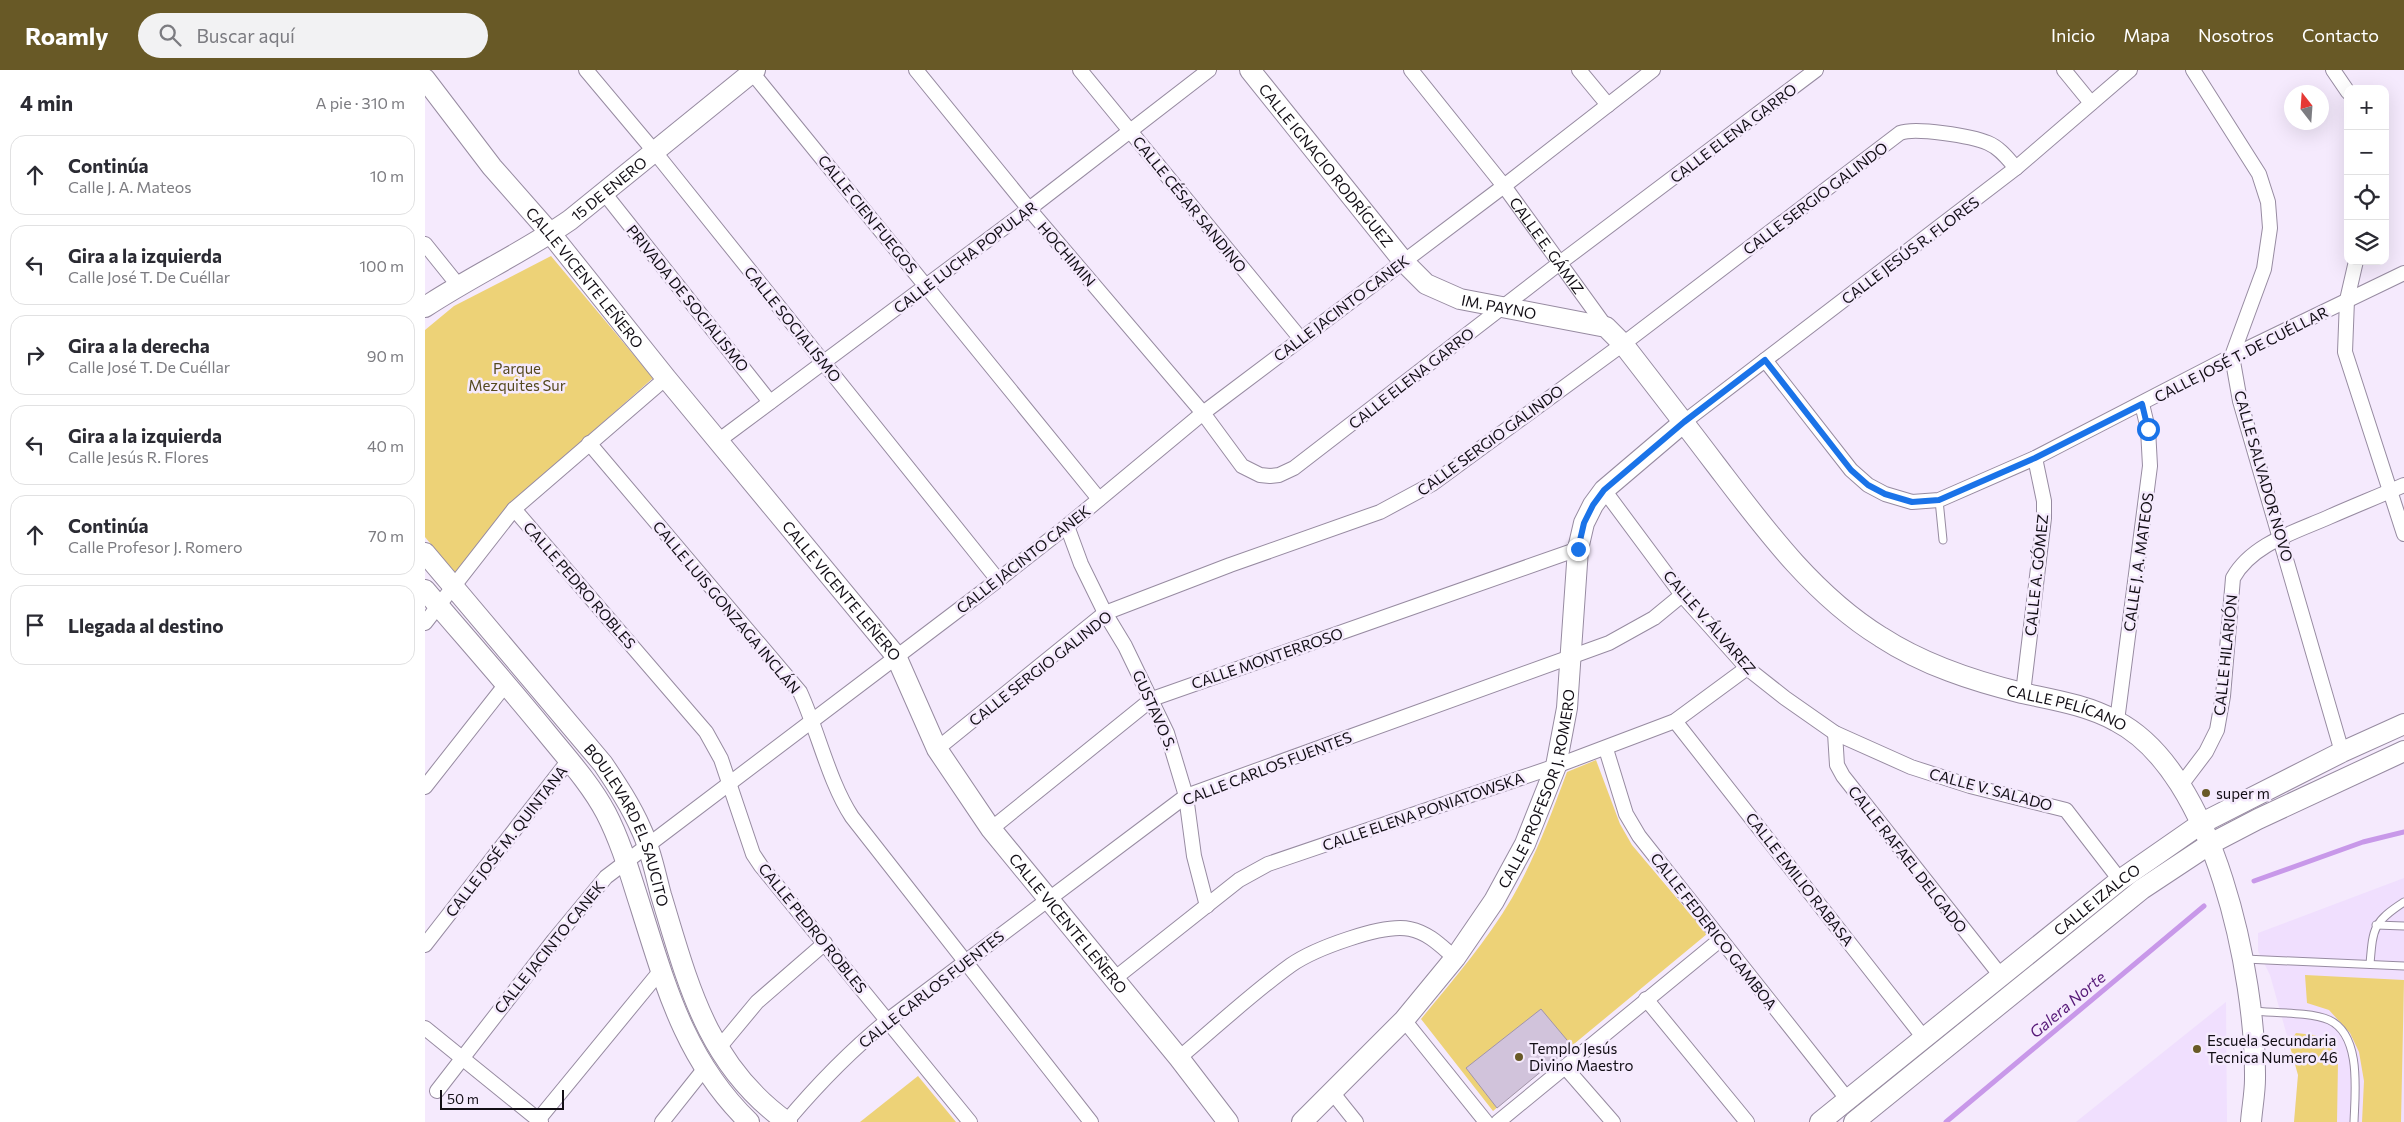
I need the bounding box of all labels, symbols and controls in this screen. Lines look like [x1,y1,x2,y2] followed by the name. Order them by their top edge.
[138,13,488,58] search box
[25,21,108,50] text: Roamly
[156,21,184,49] icon: search
[196,24,295,47] text: Buscar aquí
[2051,24,2095,46] text: Inicio
[2123,24,2170,46] text: Mapa
[2198,24,2274,46] text: Nosotros
[2302,24,2379,46] text: Contacto
[1666,79,1800,187] street label: CALLE ELENA GARRO
[1255,80,1397,250] street label: CALLE IGNACIO RODRÍGUEZ
[2284,85,2329,130] north arrow
[2344,85,2389,265] map controls
[2344,85,2389,130] button: +
[20,90,73,115] text: 4 min
[316,93,405,112] text: A pie · 310 m
[2344,130,2389,175] button: −
[1129,132,1251,276] street label: CALLE CÉSAR SANDINO
[1739,138,1891,258] street label: CALLE SERGIO GALINDO
[815,151,922,277] street label: CALLE CIEN FUEGOS
[567,153,650,225] street label: 15 DE ENERO
[68,154,149,177] text: Continúa
[21,161,49,189] icon: ahead
[370,166,404,185] text: 10 m
[2344,175,2389,220] button: locate
[68,177,191,196] text: Calle J. A. Mateos
[1837,191,1983,308] street label: CALLE JESÚS R. FLORES
[1506,194,1588,297] street label: CALLE E. GÁMIZ
[890,197,1040,317] street label: CALLE LUCHA POPULAR
[523,203,647,351] street label: CALLE VICENTE LEÑERO
[1034,218,1100,290] street label: HOCHIMIN
[2344,220,2389,265] button: layers
[623,221,753,375] street label: PRIVADA DE SOCIALISMO
[68,244,222,267] text: Gira a la izquierda
[21,251,49,279] icon: left
[1270,251,1412,365] street label: CALLE JACINTO CANEK
[359,256,404,275] text: 100 m
[741,263,845,385] street label: CALLE SOCIALISMO
[68,267,230,286] text: Calle José T. De Cuéllar
[1460,290,1538,322] street label: IM. PAYNO
[2151,301,2331,406] street label: CALLE JOSÉ T. DE CUÉLLAR
[1345,324,1477,432] street label: CALLE ELENA GARRO
[68,334,210,357] text: Gira a la derecha
[21,341,49,369] icon: right
[367,346,404,365] text: 90 m
[68,357,230,376] text: Calle José T. De Cuéllar
[468,359,566,394] park label: Parque Mezquites Sur
[1413,381,1567,499] street label: CALLE SERGIO GALINDO
[2231,388,2297,564] street label: CALLE SALVADOR NOVO
[2137,418,2160,441] route start
[68,424,222,447] text: Gira a la izquierda
[21,431,49,459] icon: left
[367,436,404,455] text: 40 m
[68,447,209,466] text: Calle Jesús R. Flores
[2119,491,2157,633] street label: CALLE J. A. MATEOS
[953,501,1093,617] street label: CALLE JACINTO CANEK
[2020,513,2051,637] street label: CALLE A. GÓMEZ
[68,514,149,537] text: Continúa
[650,516,805,697] street label: CALLE LUIS GONZAGA INCLÁN
[779,517,905,664] street label: CALLE VICENTE LEÑERO
[520,518,640,652] street label: CALLE PEDRO ROBLES
[21,521,49,549] icon: ahead
[368,526,404,545] text: 70 m
[68,537,243,556] text: Calle Profesor J. Romero
[1567,538,1590,561] route end
[1660,566,1761,678] street label: CALLE V. ÁLVAREZ
[2209,593,2240,716] street label: CALLE HILARIÓN
[965,607,1115,729] street label: CALLE SERGIO GALINDO
[21,611,49,639] icon: arrive
[68,614,224,637] text: Llegada al destino
[1189,624,1345,692] street label: CALLE MONTERROSO
[1129,667,1181,753] street label: GUSTAVO S.
[2005,681,2130,734] street label: CALLE PELÍCANO
[1494,689,1577,891] street label: CALLE PROFESOR J. ROMERO
[1180,727,1354,809] street label: CALLE CARLOS FUENTES
[581,740,673,909] street label: BOULEVARD EL SAUCITO
[441,761,571,920] street label: CALLE JOSÉ M. QUINTANA
[1927,764,2055,814] street label: CALLE V. SALADO
[1320,768,1526,854] street label: CALLE ELENA PONIATOWSKA
[1845,782,1971,936] street label: CALLE RAFAEL DELGADO
[2216,784,2270,802] place label: super m
[2200,787,2212,799] marker: super m
[1742,809,1858,949] street label: CALLE EMILIO RABASA
[1647,849,1781,1013] street label: CALLE FEDERICO GAMBOA
[1006,850,1131,997] street label: CALLE VICENTE LEÑERO
[755,859,871,997] street label: CALLE PEDRO ROBLES
[2050,860,2143,939] street label: CALLE IZALCO
[490,877,608,1017] street label: CALLE JACINTO CANEK
[855,927,1007,1051] street label: CALLE CARLOS FUENTES
[2025,966,2109,1041] water label: Galera Norte
[2207,1031,2338,1066] place label: Escuela Secundaria Tecnica Numero 46
[1529,1039,1634,1074] place label: Templo Jesús Divino Maestro
[2191,1043,2203,1055] marker: Escuela Secundaria Tecnica Numero 46
[1513,1051,1525,1063] marker: Templo Jesús Divino Maestro
[440,1087,564,1110] scale bar
[447,1090,479,1107] text: 50 m

